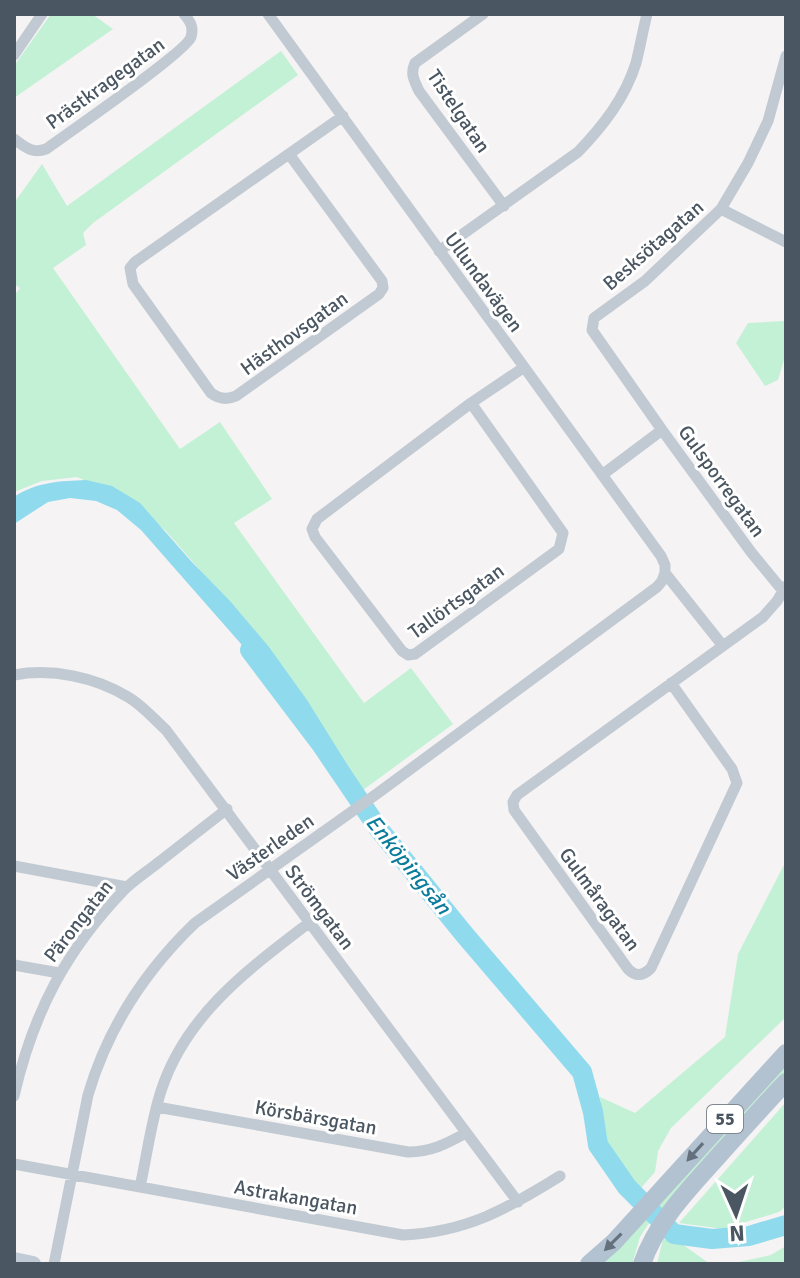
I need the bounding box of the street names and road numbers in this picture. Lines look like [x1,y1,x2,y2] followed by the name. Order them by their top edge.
[41,32,169,135] street label: Prästkragegatan
[422,65,496,158] street label: Tistelgatan
[598,195,709,296] street label: Besksötagatan
[439,227,528,337] street label: Ullundavägen
[236,286,353,381] street label: Hästhovsgatan
[673,420,771,542] street label: Gulsporregatan
[404,558,509,645] street label: Tallörtsgatan
[222,808,319,887] street label: Västerleden
[554,843,645,956] street label: Gulmåragatan
[280,860,360,955] street label: Strömgatan
[38,875,118,968] street label: Pärongatan
[253,1094,379,1141] street label: Körsbärsgatan
[707,1105,743,1133] road number: 55
[232,1174,360,1221] street label: Astrakangatan

